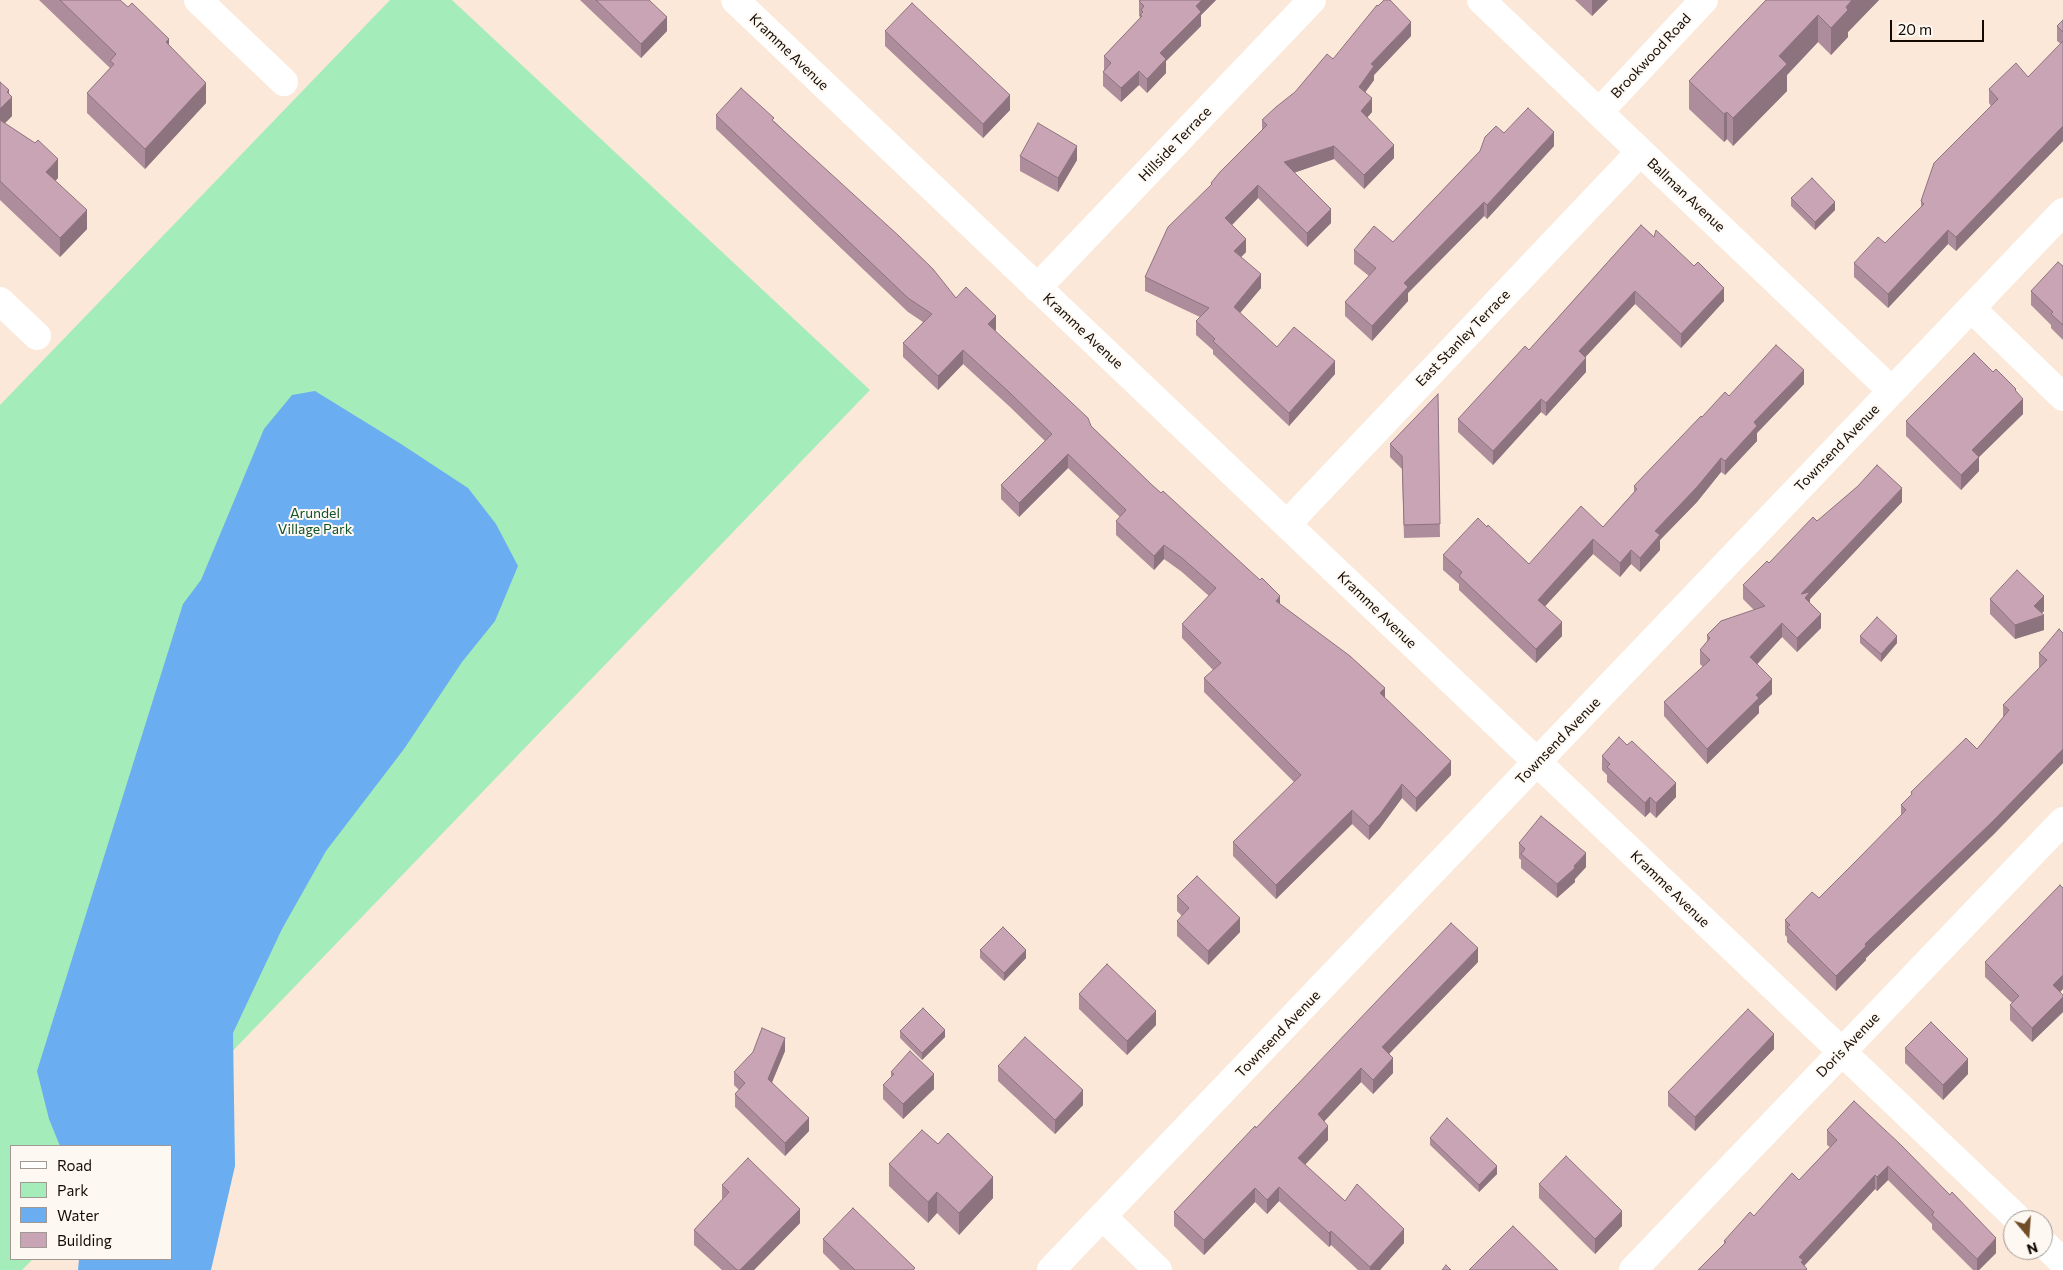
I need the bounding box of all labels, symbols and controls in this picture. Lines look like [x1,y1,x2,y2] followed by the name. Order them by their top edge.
[746,10,832,94] street label: Kramme Avenue
[1607,10,1695,102] street label: Brookwood Road
[1893,10,1987,42] scale bar
[1898,20,1932,38] text: 20 m
[1135,103,1215,185] street label: Hillside Terrace
[1644,155,1728,235] street label: Ballman Avenue
[1412,286,1514,390] street label: East Stanley Terrace
[1039,290,1127,372] street label: Kramme Avenue
[1791,401,1883,495] street label: Townsend Avenue
[278,505,352,538] park label: Arundel Village Park
[1334,568,1420,652] street label: Kramme Avenue
[1512,694,1604,788] street label: Townsend Avenue
[1627,847,1713,931] street label: Kramme Avenue
[1232,987,1324,1081] street label: Townsend Avenue
[1813,1009,1883,1081] street label: Doris Avenue
[10,1145,172,1260] legend
[57,1156,92,1174] text: Road
[57,1181,88,1199] text: Park
[57,1206,99,1224] text: Water
[2003,1210,2053,1260] north arrow
[57,1231,112,1249] text: Building
[2025,1239,2040,1258] text: N

